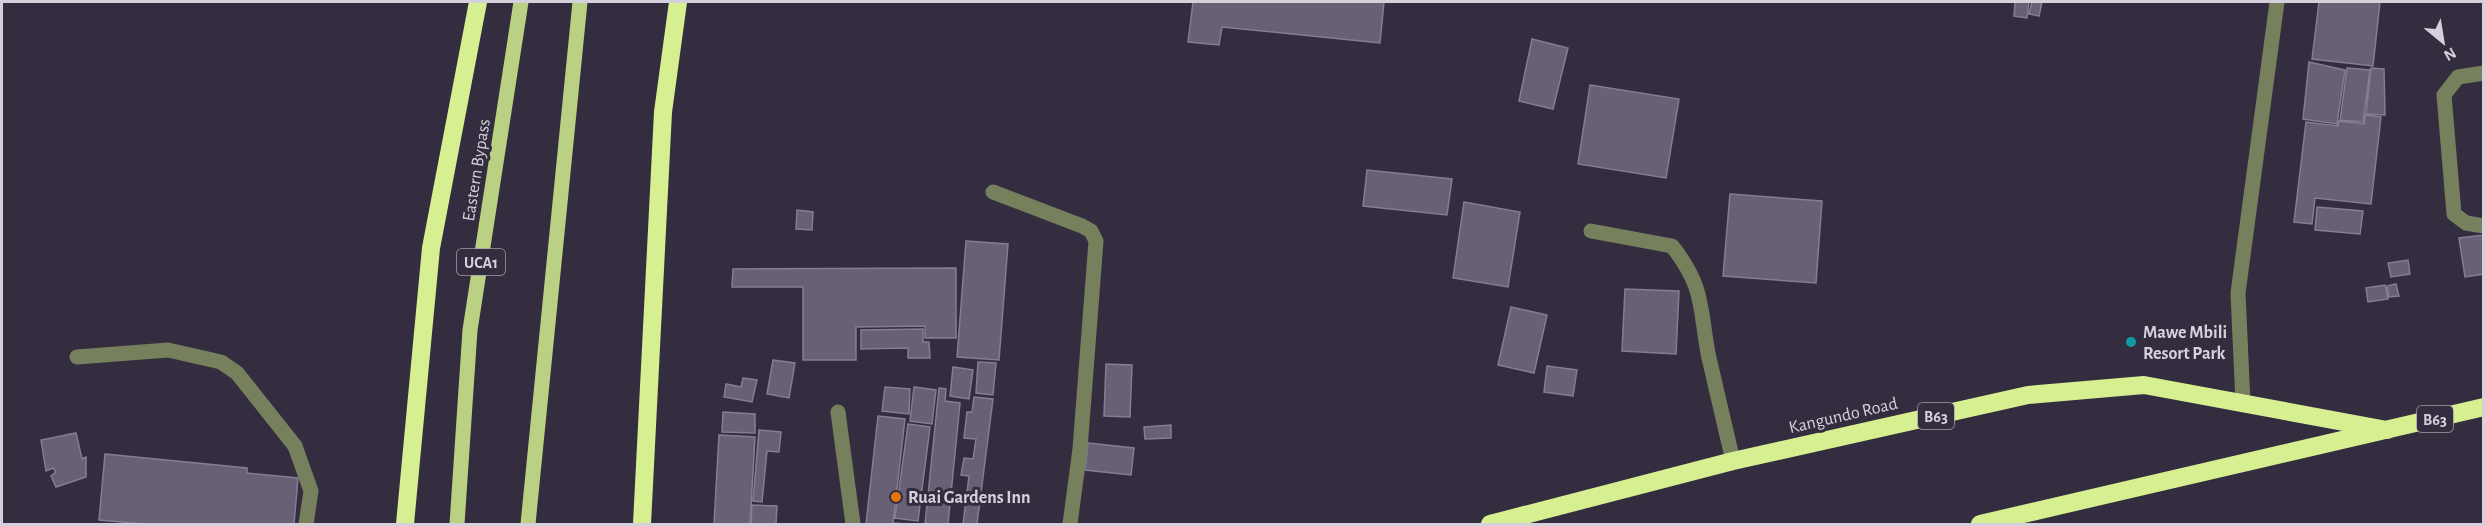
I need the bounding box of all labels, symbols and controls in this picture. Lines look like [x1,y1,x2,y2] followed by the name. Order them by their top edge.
[2413,12,2473,72] north arrow
[2441,44,2459,64] text: N
[460,118,494,223] street label: Eastern Bypass
[457,249,505,275] road number: UCA1
[2143,324,2227,363] place label: Mawe Mbili Resort Park
[2124,335,2138,349] marker: Mawe Mbili Resort Park
[1787,395,1899,437] street label: Kangundo Road
[1918,403,1954,429] road number: B63
[2417,406,2453,432] road number: B63
[908,489,1030,507] place label: Ruai Gardens Inn
[889,490,903,504] marker: Ruai Gardens Inn

